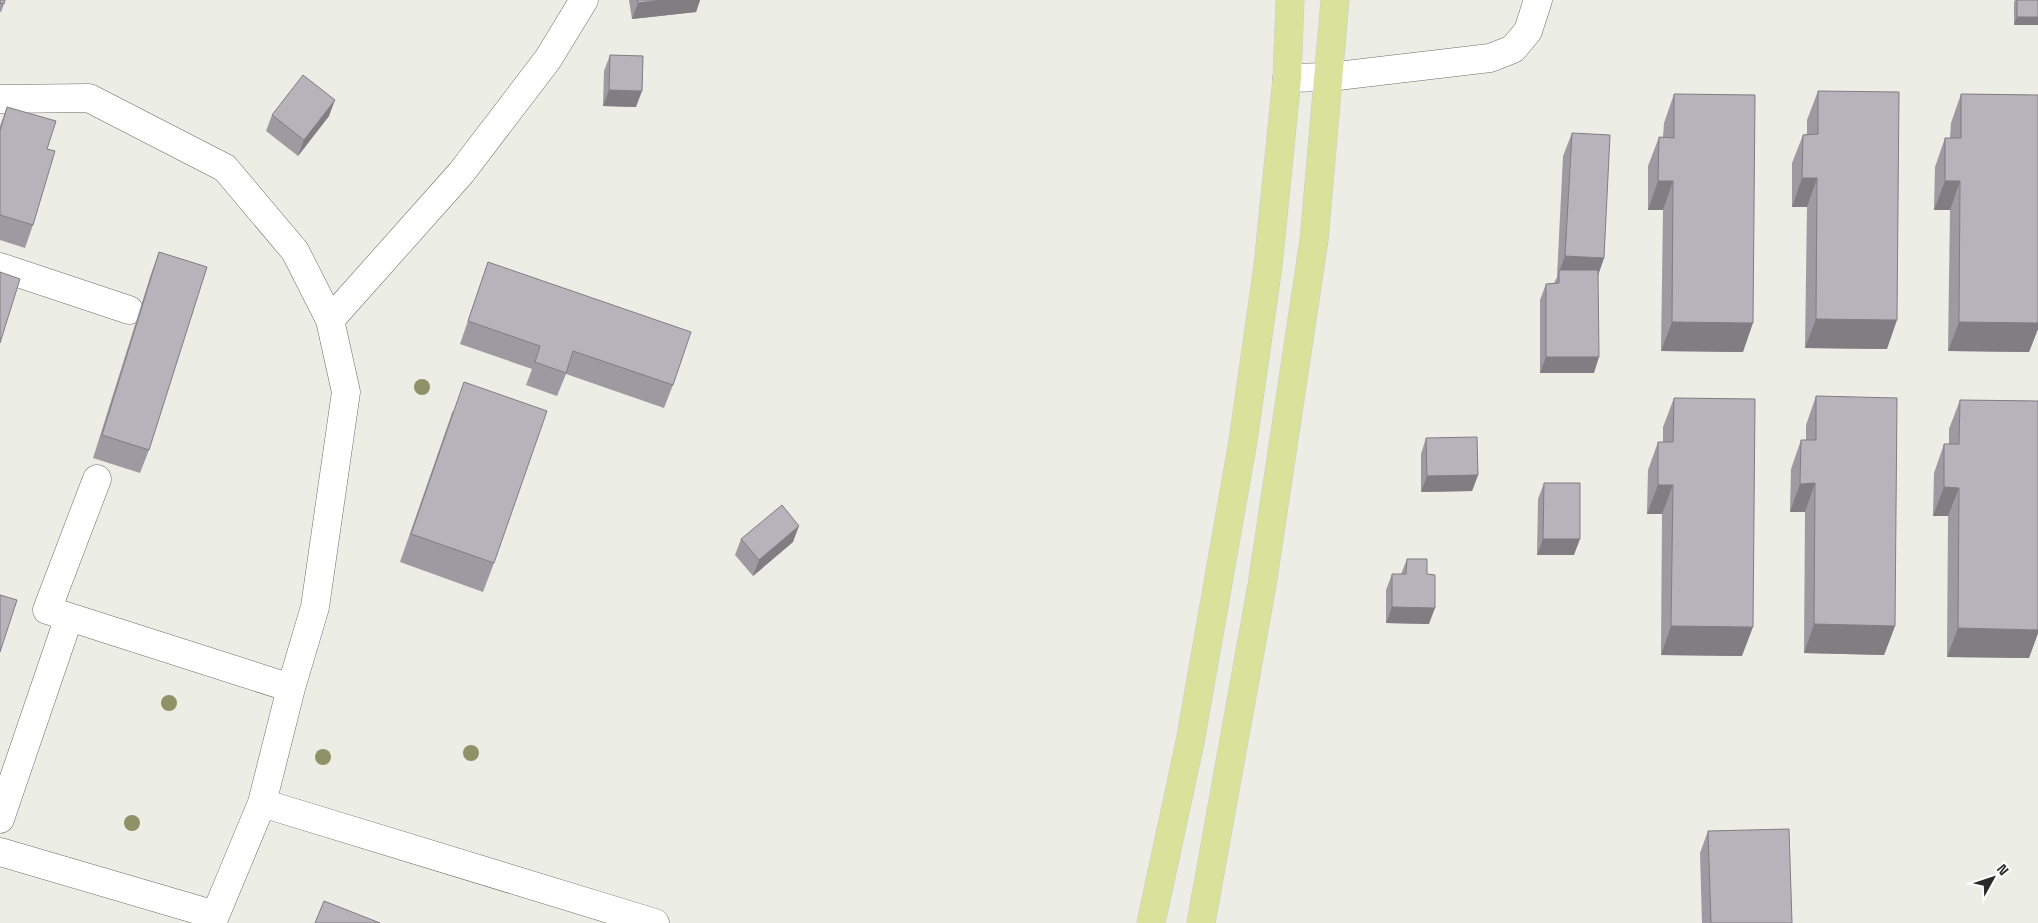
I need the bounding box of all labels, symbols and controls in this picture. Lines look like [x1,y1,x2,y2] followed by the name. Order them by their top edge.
[1968,853,2018,903] north arrow
[1993,860,2013,879] text: N

